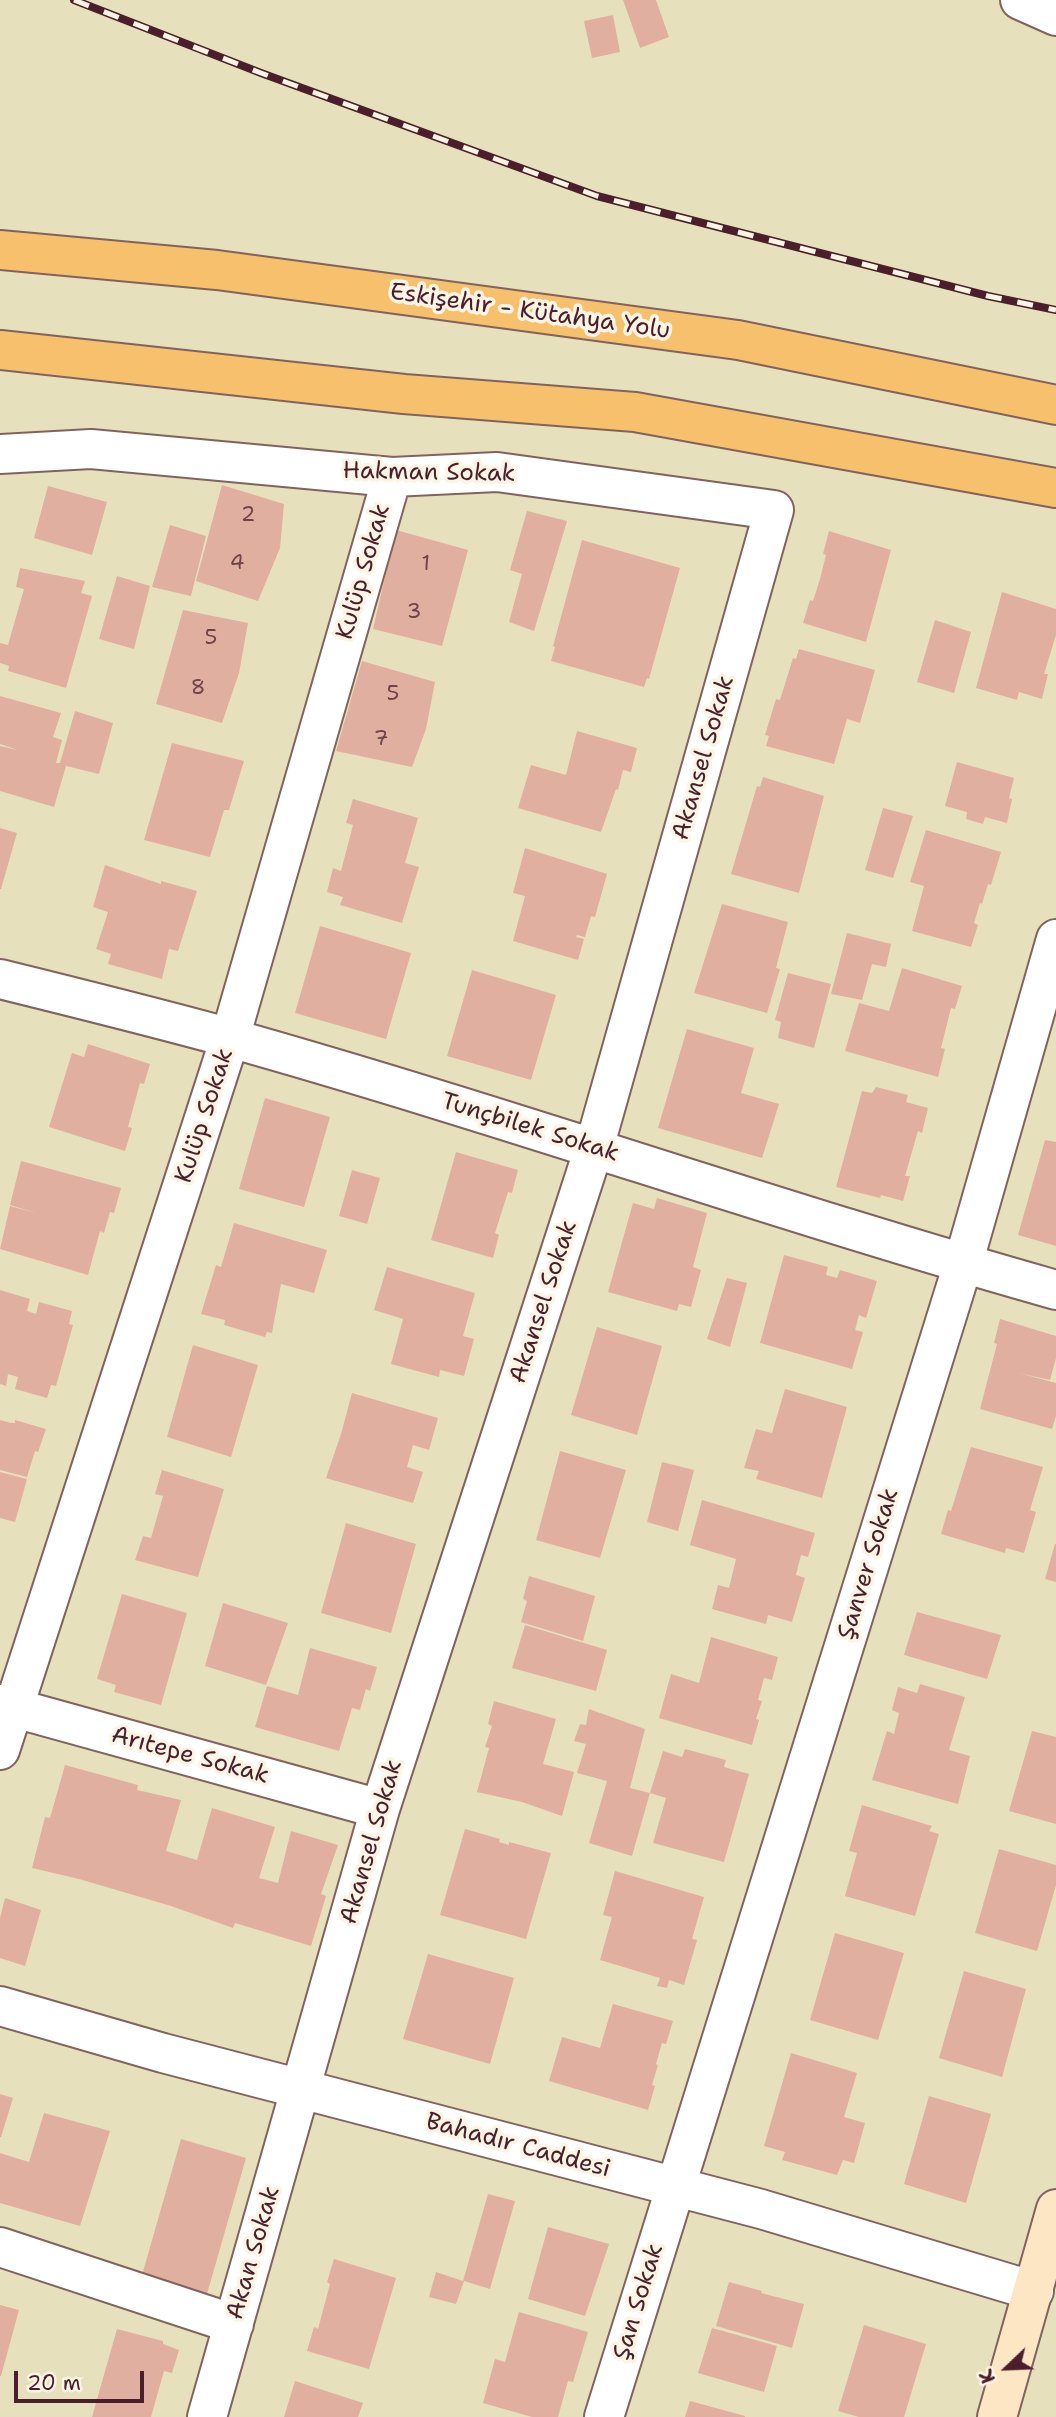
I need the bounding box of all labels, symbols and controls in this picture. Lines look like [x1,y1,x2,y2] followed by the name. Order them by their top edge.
[388,278,672,346] street label: Eskişehir - Kütahya Yolu
[342,457,516,489] street label: Hakman Sokak
[331,501,397,643] street label: Kulüp Sokak
[241,503,255,529] house number: 2
[230,551,244,577] house number: 4
[422,552,430,578] house number: 1
[407,600,421,626] house number: 3
[205,626,217,652] house number: 5
[667,673,741,843] street label: Akansel Sokak
[191,676,205,702] house number: 8
[387,682,399,708] house number: 5
[374,727,388,753] house number: 7
[170,1045,240,1187] street label: Kulüp Sokak
[438,1087,622,1169] street label: Tunçbilek Sokak
[504,1217,584,1387] street label: Akansel Sokak
[832,1485,906,1643] street label: Şanver Sokak
[108,1721,272,1791] street label: Arıtepe Sokak
[335,1757,409,1927] street label: Akansel Sokak
[423,2108,613,2184] street label: Bahadır Caddesi
[221,2183,287,2323] street label: Akan Sokak
[608,2240,670,2364] street label: Şan Sokak
[972,2333,1042,2403] north arrow
[18,2358,147,2402] scale bar
[973,2366,1001,2387] text: K
[27,2369,81,2397] text: 20 m

